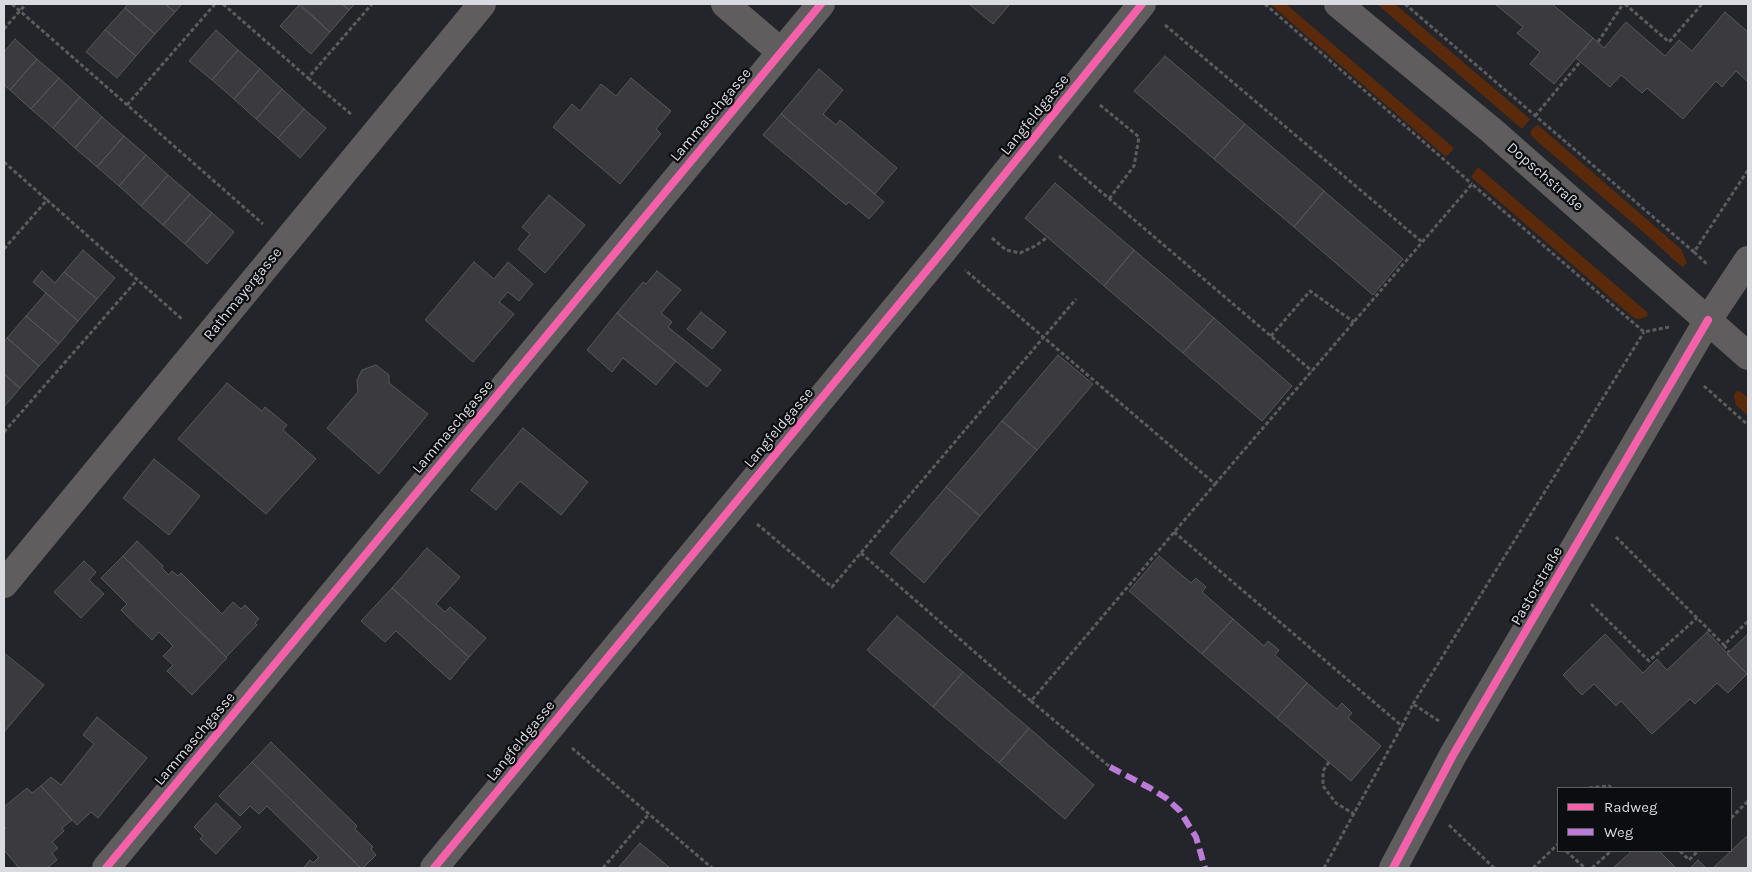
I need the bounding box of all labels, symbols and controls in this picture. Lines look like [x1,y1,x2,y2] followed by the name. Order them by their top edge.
[667,65,755,165] street label: Lammaschgasse
[997,71,1073,159] street label: Langfeldgasse
[1503,139,1587,215] street label: Dopschstraße
[200,244,286,344] street label: Rathmayergasse
[409,377,497,477] street label: Lammaschgasse
[740,384,818,472] street label: Langfeldgasse
[1507,543,1567,629] street label: Pastorstraße
[151,689,239,789] street label: Lammaschgasse
[483,697,559,785] street label: Langfeldgasse
[1557,787,1732,852] legend
[1604,798,1657,816] text: Radweg
[1604,823,1633,841] text: Weg

